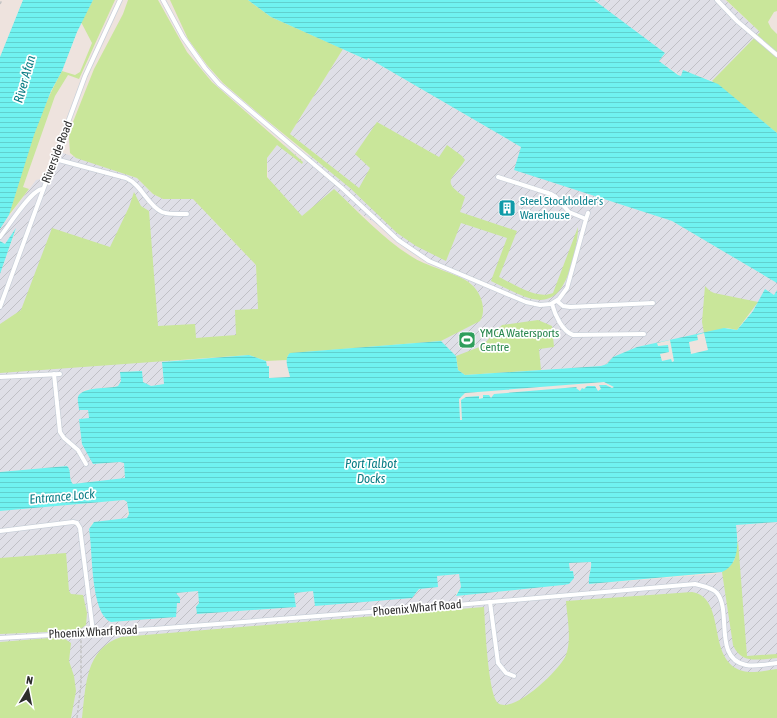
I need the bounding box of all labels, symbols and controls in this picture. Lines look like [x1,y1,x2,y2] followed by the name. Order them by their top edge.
[11,53,39,105] water label: River Afan
[39,119,75,185] street label: Riverside Road
[520,194,603,222] place label: Steel Stockholder's Warehouse
[497,198,517,218] building icon: Steel Stockholder's Warehouse
[480,326,559,354] place label: YMCA Watersports Centre
[457,330,477,350] sports icon: YMCA Watersports Centre
[345,456,397,486] water label: Port Talbot Docks
[29,486,96,507] water label: Entrance Lock
[372,597,462,619] street label: Phoenix Wharf Road
[48,623,138,641] street label: Phoenix Wharf Road
[8,670,48,710] north arrow
[25,674,34,687] text: N

